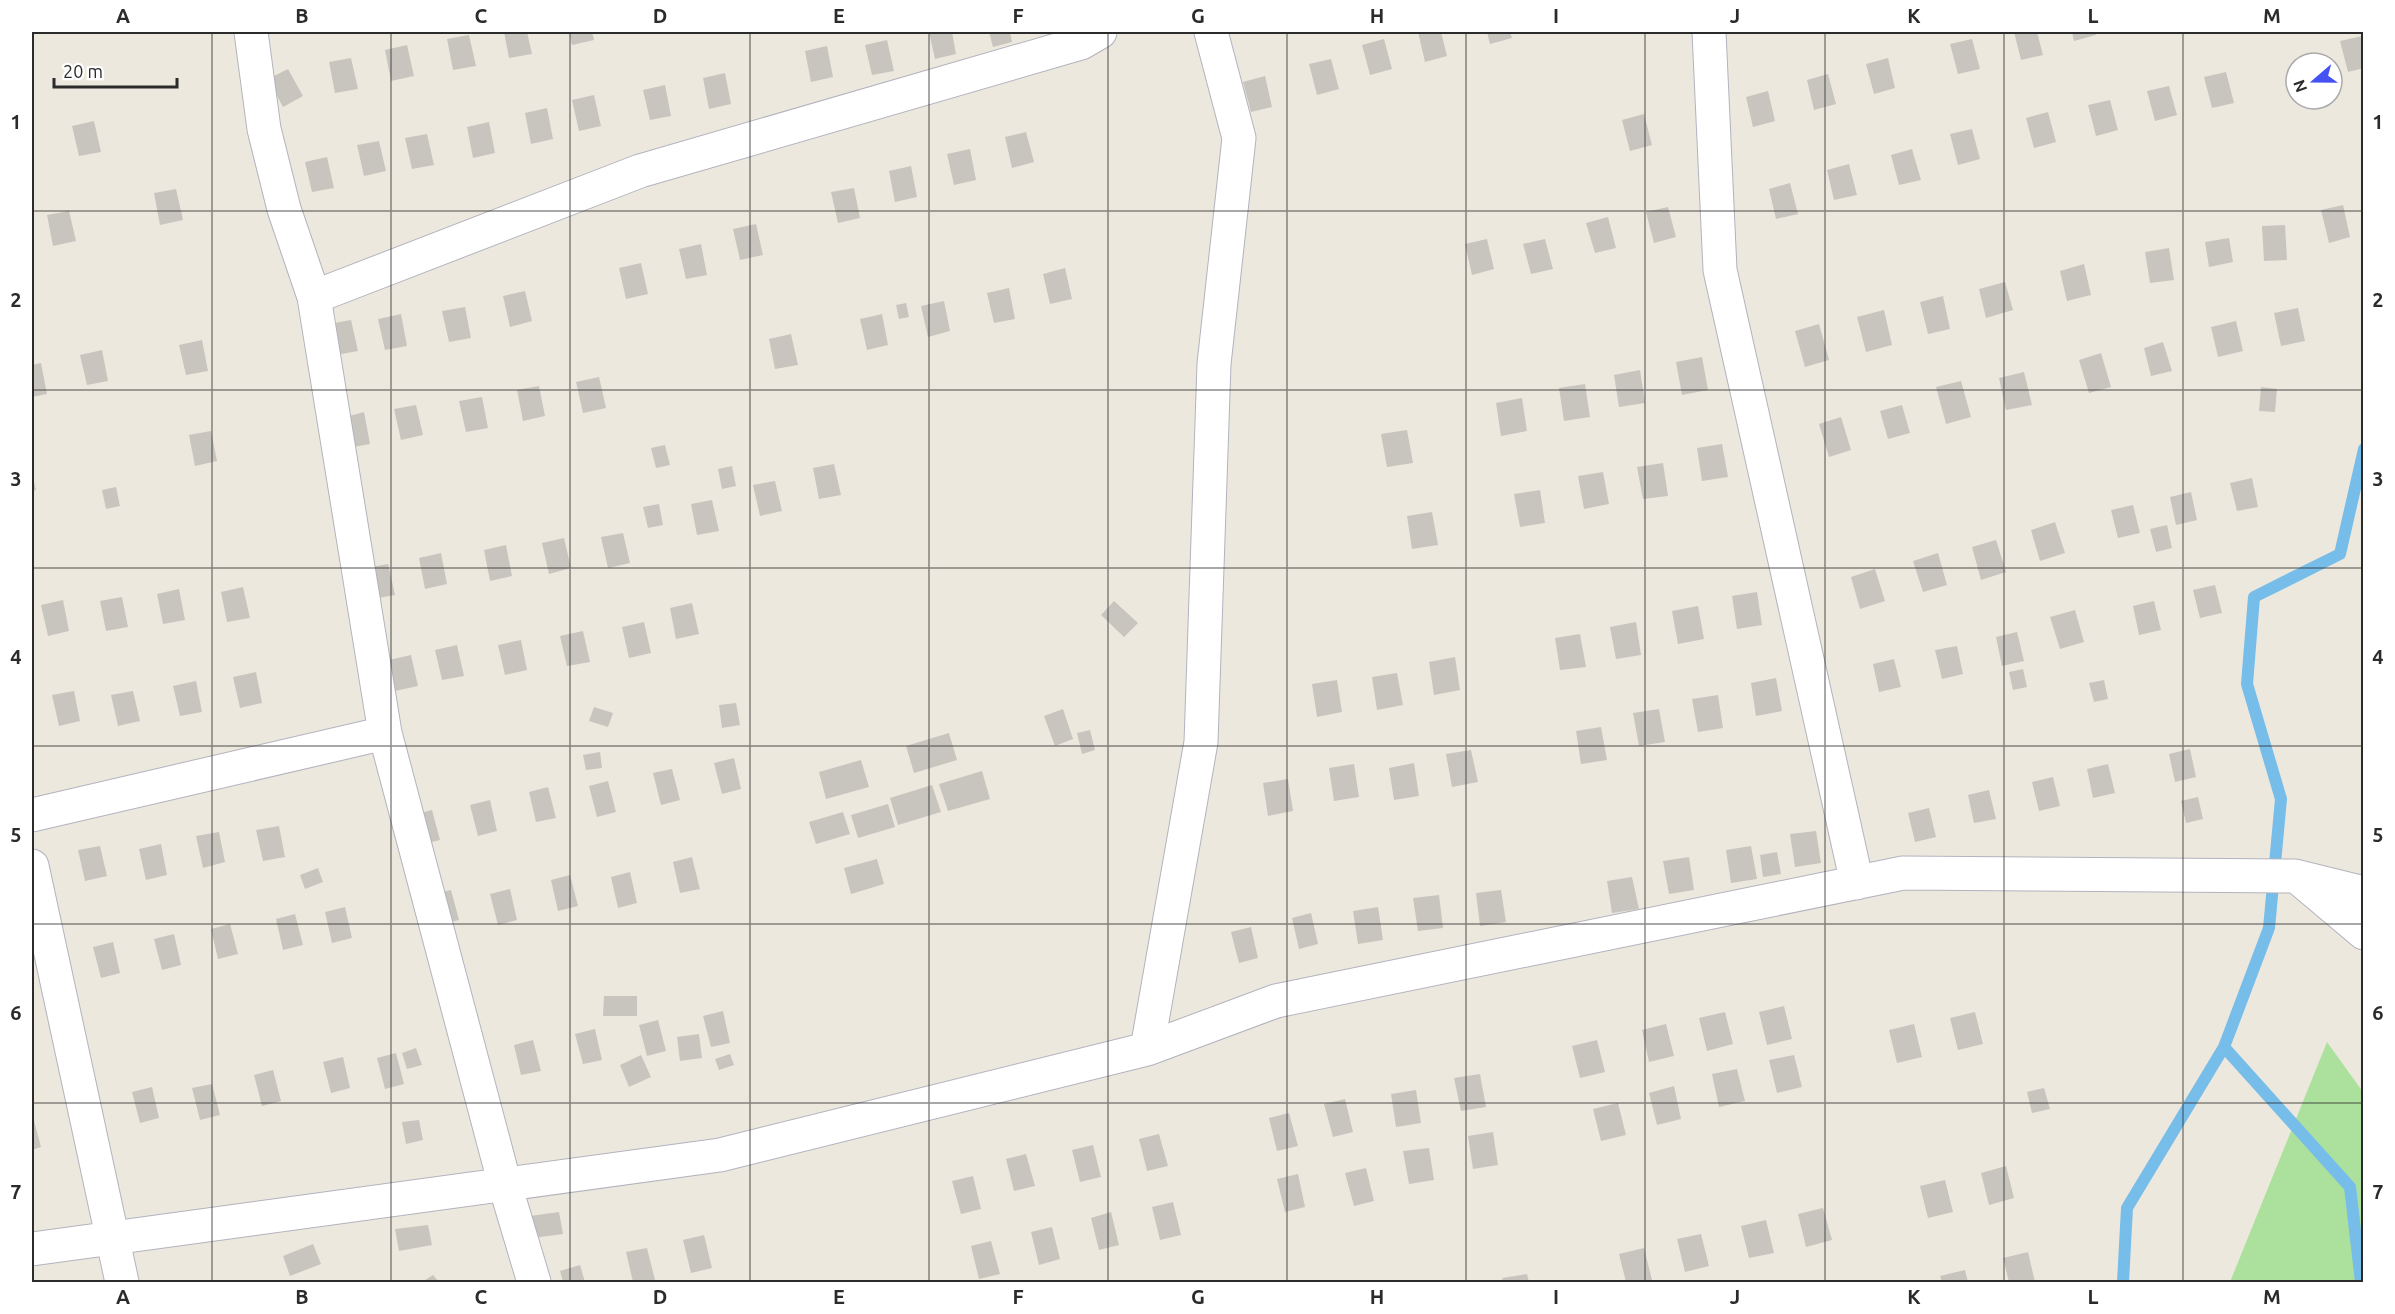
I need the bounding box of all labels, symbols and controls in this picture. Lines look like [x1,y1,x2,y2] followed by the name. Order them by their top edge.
[116,4,130,27] text: A
[295,4,309,27] text: B
[475,4,488,27] text: C
[653,4,667,27] text: D
[833,4,845,27] text: E
[1012,4,1024,27] text: F
[1191,4,1205,27] text: G
[1370,4,1384,27] text: H
[1553,4,1559,27] text: I
[1730,4,1740,27] text: J
[1907,4,1921,27] text: K
[2088,4,2099,27] text: L
[2263,4,2281,27] text: M
[54,51,177,89] scale bar
[2284,51,2344,111] north arrow
[63,61,103,81] text: 20 m
[2289,77,2310,95] text: N
[10,110,22,133] text: 1
[2372,110,2384,133] text: 1
[10,288,22,311] text: 2
[2372,288,2384,311] text: 2
[10,467,22,490] text: 3
[2372,467,2384,490] text: 3
[10,645,22,668] text: 4
[2372,645,2384,668] text: 4
[10,823,22,846] text: 5
[2372,823,2384,846] text: 5
[10,1001,22,1024] text: 6
[2372,1001,2384,1024] text: 6
[10,1180,22,1203] text: 7
[2372,1180,2384,1203] text: 7
[116,1285,130,1308] text: A
[295,1285,309,1308] text: B
[475,1285,488,1308] text: C
[653,1285,667,1308] text: D
[833,1285,845,1308] text: E
[1012,1285,1024,1308] text: F
[1191,1285,1205,1308] text: G
[1370,1285,1384,1308] text: H
[1553,1285,1559,1308] text: I
[1730,1285,1740,1308] text: J
[1907,1285,1921,1308] text: K
[2088,1285,2099,1308] text: L
[2263,1285,2281,1308] text: M

